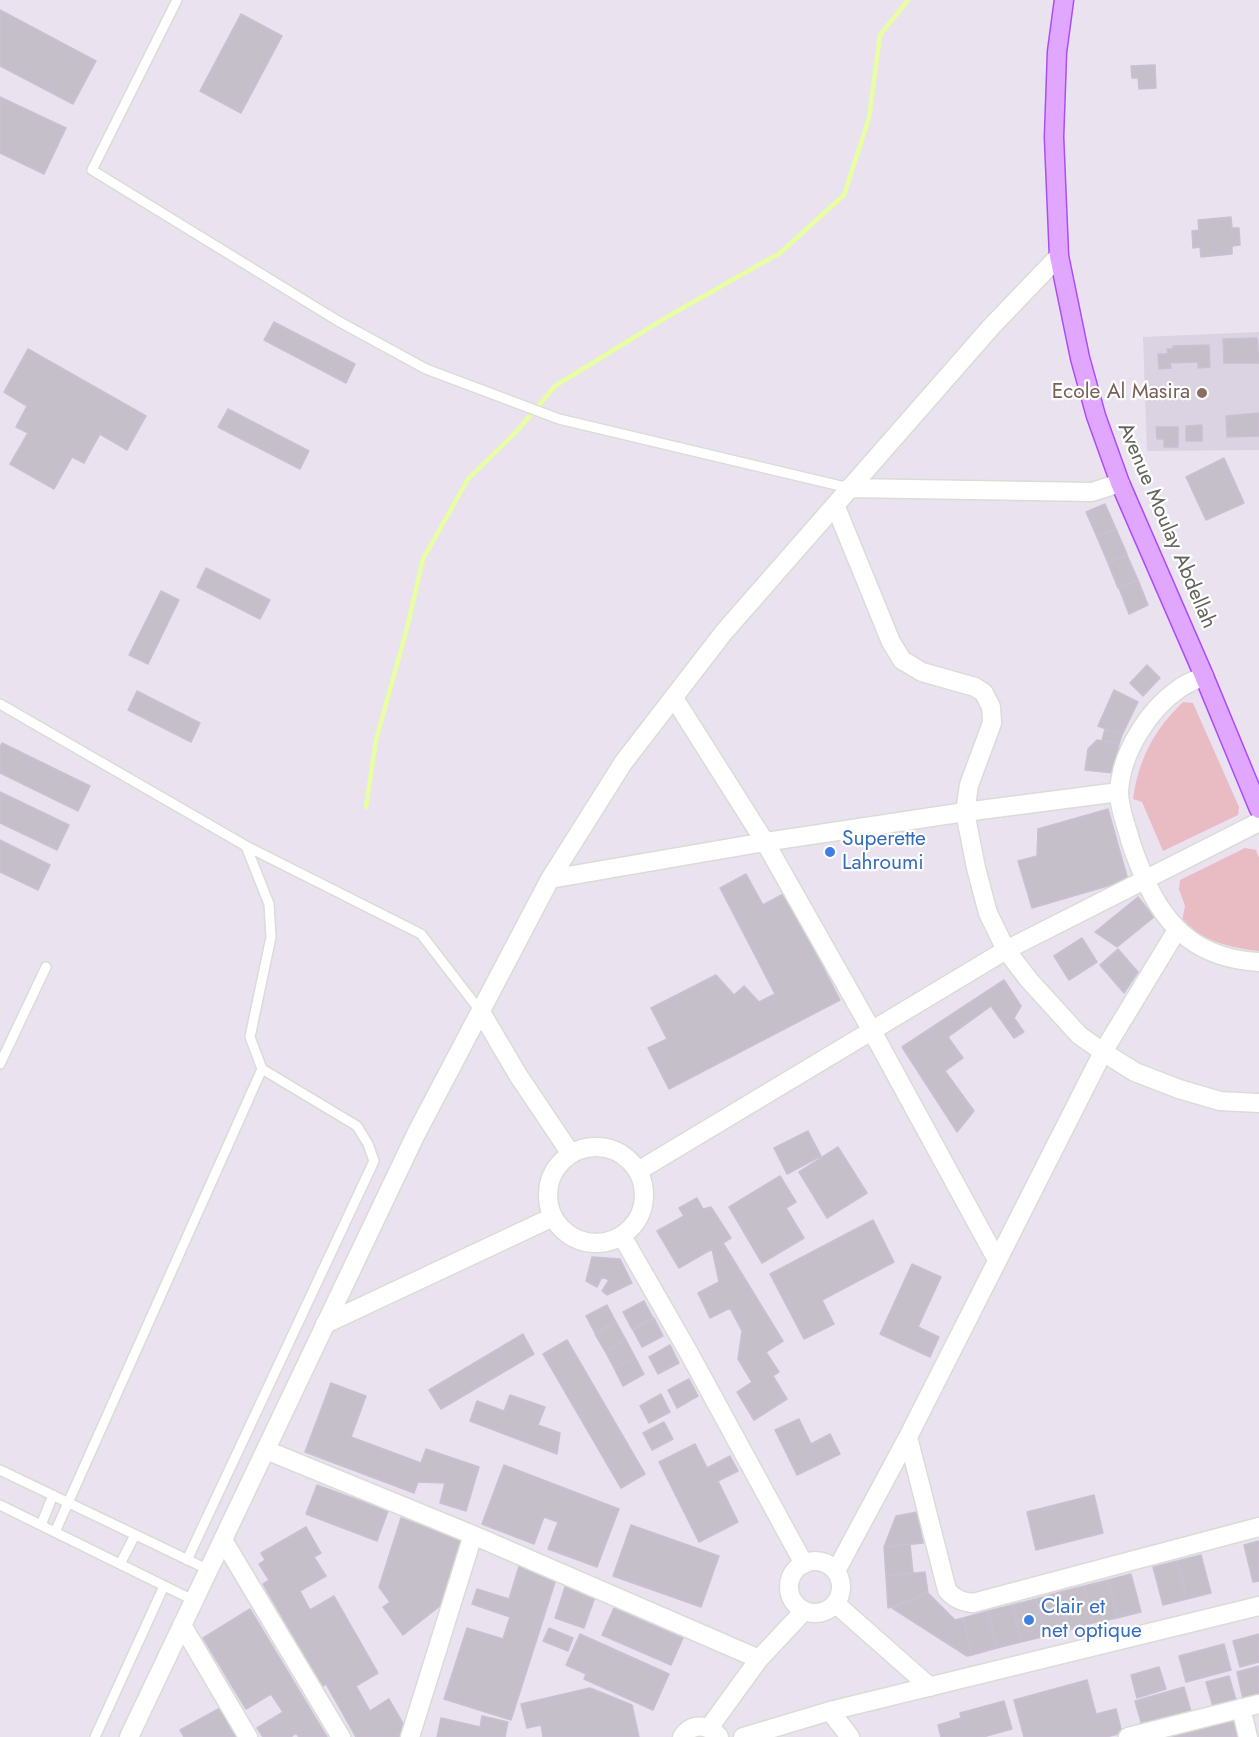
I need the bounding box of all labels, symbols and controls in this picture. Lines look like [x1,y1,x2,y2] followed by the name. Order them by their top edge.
[1052,380,1190,406] place label: Ecole Al Masira
[1195,386,1209,400] marker: Ecole Al Masira
[1111,419,1221,633] street label: Avenue Moulay Abdellah
[842,827,926,877] place label: Superette Lahroumi
[823,845,837,859] marker: Superette Lahroumi
[1041,1595,1142,1645] place label: Clair et net optique
[1022,1613,1036,1627] marker: Clair et net optique

